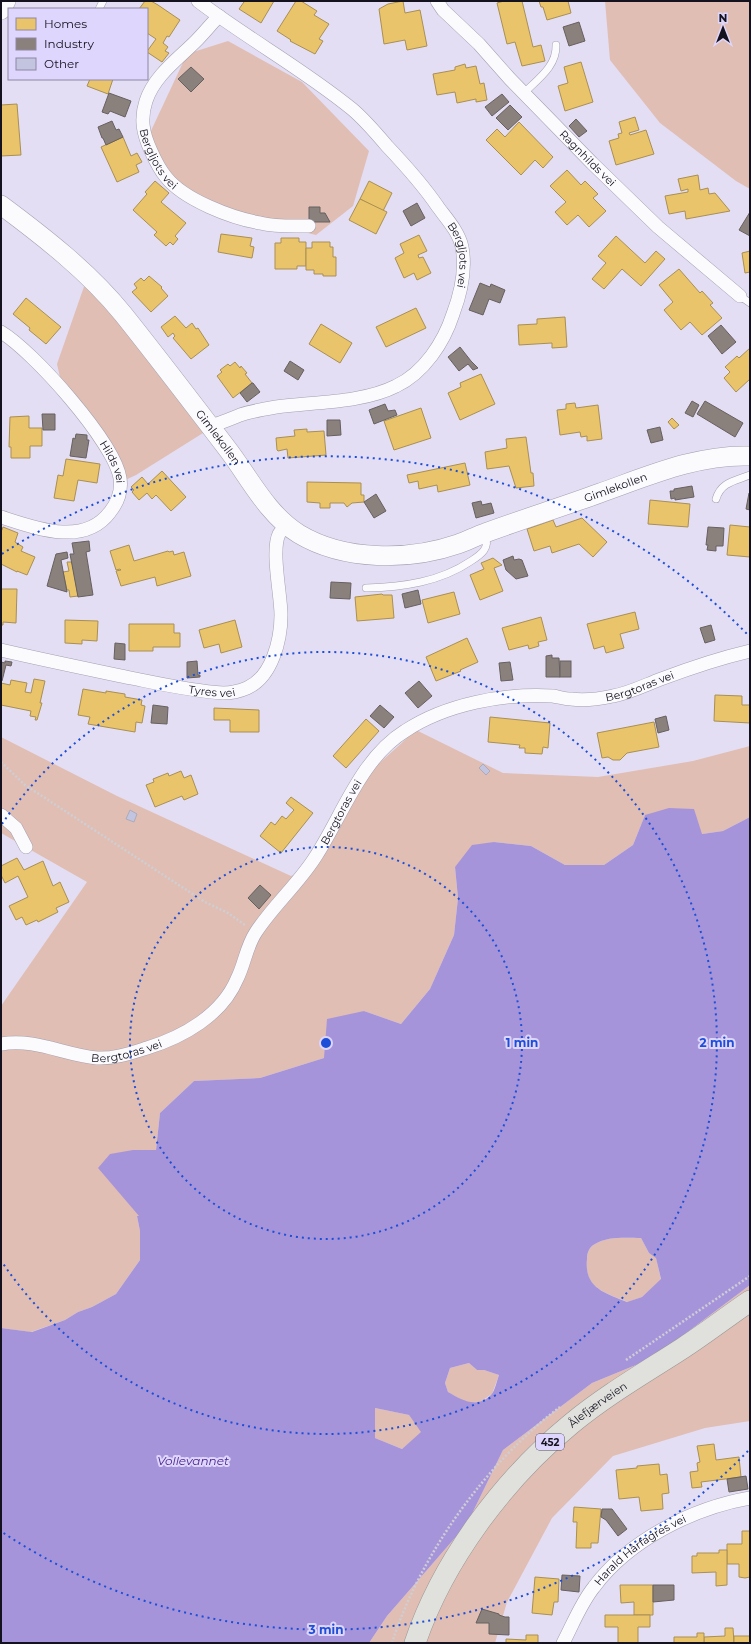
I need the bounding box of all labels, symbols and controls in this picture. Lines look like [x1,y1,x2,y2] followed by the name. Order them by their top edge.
[8,8,148,80] legend
[703,8,743,48] north arrow
[719,11,727,25] text: N
[44,16,87,31] text: Homes
[44,36,94,51] text: Industry
[44,56,79,71] text: Other
[137,127,181,192] street label: Bergljots vei
[557,127,619,189] street label: Ragnhilds vei
[445,219,470,289] street label: Bergljots vei
[193,407,244,468] street label: Gimlekollen
[97,438,128,484] street label: Hilds vei
[582,470,649,505] street label: Gimlekollen
[604,668,676,704] street label: Bergtoras vei
[187,682,236,700] street label: Tyres vei
[317,777,365,847] street label: Bergtoras vei
[506,1035,538,1050] text: 1 min
[700,1035,734,1050] text: 2 min
[319,1036,333,1050] centre of rings
[91,1037,164,1065] street label: Bergtoras vei
[565,1379,630,1430] street label: Ålefjærveien
[536,1434,564,1450] road number: 452
[157,1453,229,1468] water label: Vollevannet
[591,1512,688,1588] street label: Harald Hårfagres vei
[308,1622,344,1637] text: 3 min

